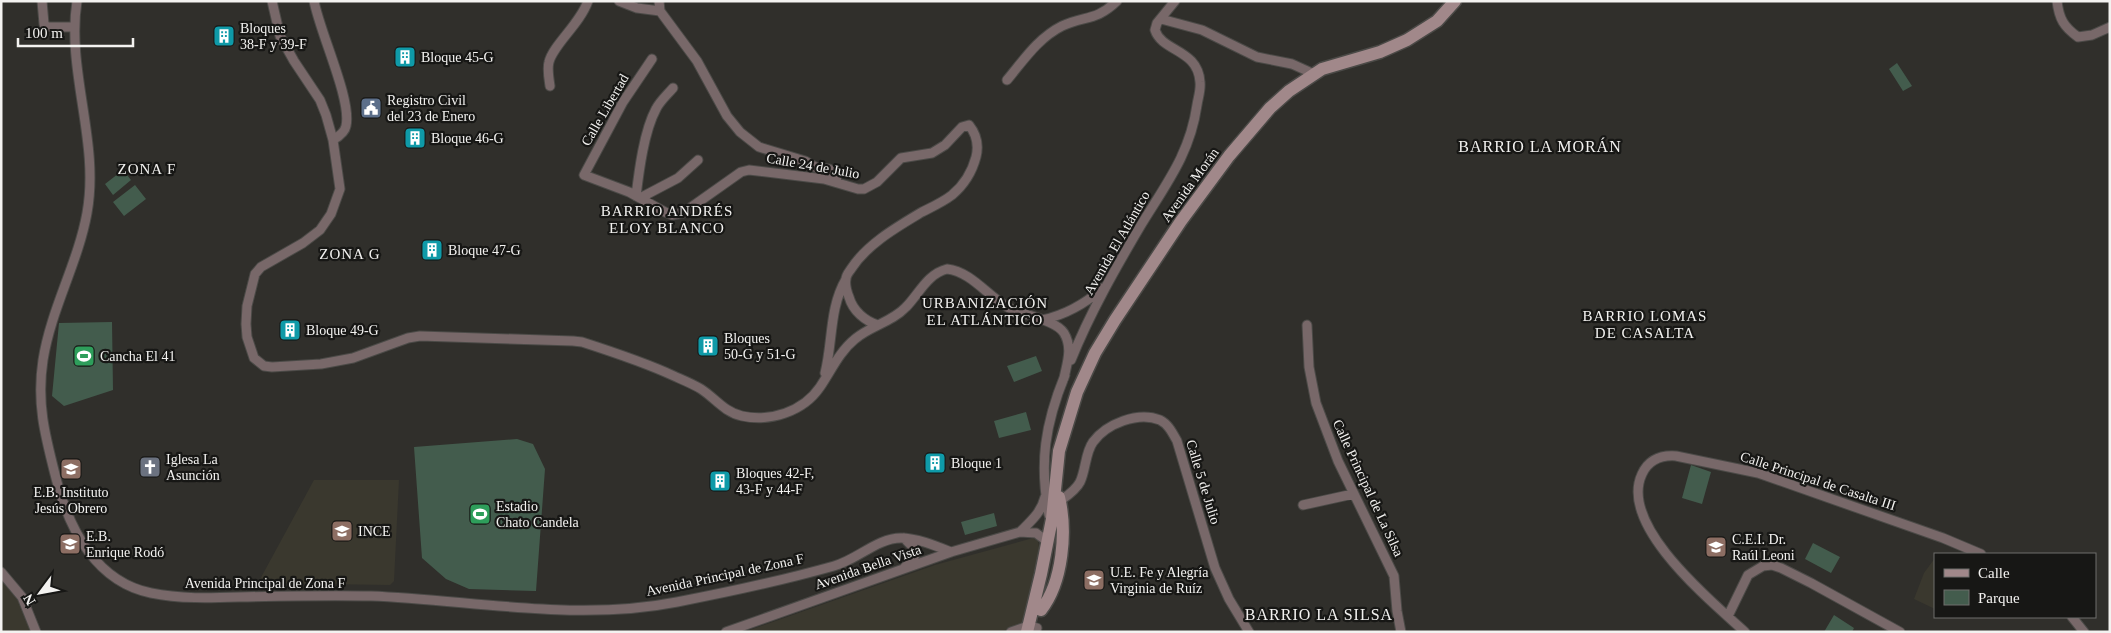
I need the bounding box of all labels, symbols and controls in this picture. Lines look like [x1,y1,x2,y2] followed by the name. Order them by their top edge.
[18,15,132,47] scale bar
[240,21,307,52] place label: Bloques 38-F y 39-F
[212,24,236,48] building icon: Bloques 38-F y 39-F
[25,25,63,41] text: 100 m
[393,45,417,69] building icon: Bloque 45-G
[421,50,494,65] place label: Bloque 45-G
[578,71,632,149] street label: Calle Libertad
[387,93,475,124] place label: Registro Civil del 23 de Enero
[359,96,383,120] public building icon: Registro Civil del 23 de Enero
[403,126,427,150] building icon: Bloque 46-G
[431,131,504,146] place label: Bloque 46-G
[1458,137,1622,155] district label: BARRIO LA MORÁN
[1158,145,1222,225] street label: Avenida Morán
[765,150,861,182] street label: Calle 24 de Julio
[118,161,176,177] district label: ZONA F
[1081,189,1153,297] street label: Avenida El Atlántico
[601,203,733,236] district label: BARRIO ANDRÉS ELOY BLANCO
[420,238,444,262] building icon: Bloque 47-G
[448,243,521,258] place label: Bloque 47-G
[319,246,381,262] district label: ZONA G
[922,295,1048,328] district label: URBANIZACIÓN EL ATLÁNTICO
[1583,308,1707,341] district label: BARRIO LOMAS DE CASALTA
[278,318,302,342] building icon: Bloque 49-G
[306,323,379,338] place label: Bloque 49-G
[724,331,796,362] place label: Bloques 50-G y 51-G
[696,334,720,358] building icon: Bloques 50-G y 51-G
[72,344,96,368] sports icon: Cancha El 41
[100,349,175,364] place label: Cancha El 41
[1330,417,1407,560] street label: Calle Principal de La Silsa
[1183,438,1223,526] street label: Calle 5 de Julio
[1738,449,1898,513] street label: Calle Principal de Casalta III
[923,451,947,475] building icon: Bloque 1
[166,452,220,483] place label: Iglesa La Asunción
[138,455,162,479] church icon: Iglesa La Asunción
[951,456,1002,471] place label: Bloque 1
[59,457,83,481] school or university icon: E.B. Instituto Jesús Obrero
[736,466,814,497] place label: Bloques 42-F, 43-F y 44-F
[708,469,732,493] building icon: Bloques 42-F, 43-F y 44-F
[33,485,109,516] place label: E.B. Instituto Jesús Obrero
[496,499,580,530] place label: Estadio Chato Candela
[468,502,492,526] sports icon: Estadio Chato Candela
[330,519,354,543] school or university icon: INCE
[358,524,391,539] place label: INCE
[86,529,164,560] place label: E.B. Enrique Rodó
[58,532,82,556] school or university icon: E.B. Enrique Rodó
[1732,532,1795,563] place label: C.E.I. Dr. Raúl Leoni
[1704,535,1728,559] school or university icon: C.E.I. Dr. Raúl Leoni
[813,542,924,592] street label: Avenida Bella Vista
[645,551,805,599] street label: Avenida Principal de Zona F
[1934,553,2096,618] legend
[1110,565,1209,596] place label: U.E. Fe y Alegría Virginia de Ruíz
[1978,565,2010,581] text: Calle
[15,568,65,618] north arrow
[1082,568,1106,592] school or university icon: U.E. Fe y Alegría Virginia de Ruíz
[185,576,346,591] street label: Avenida Principal de Zona F
[1978,590,2020,606] text: Parque
[20,591,38,608] text: N
[1245,606,1393,623] district label: BARRIO LA SILSA

